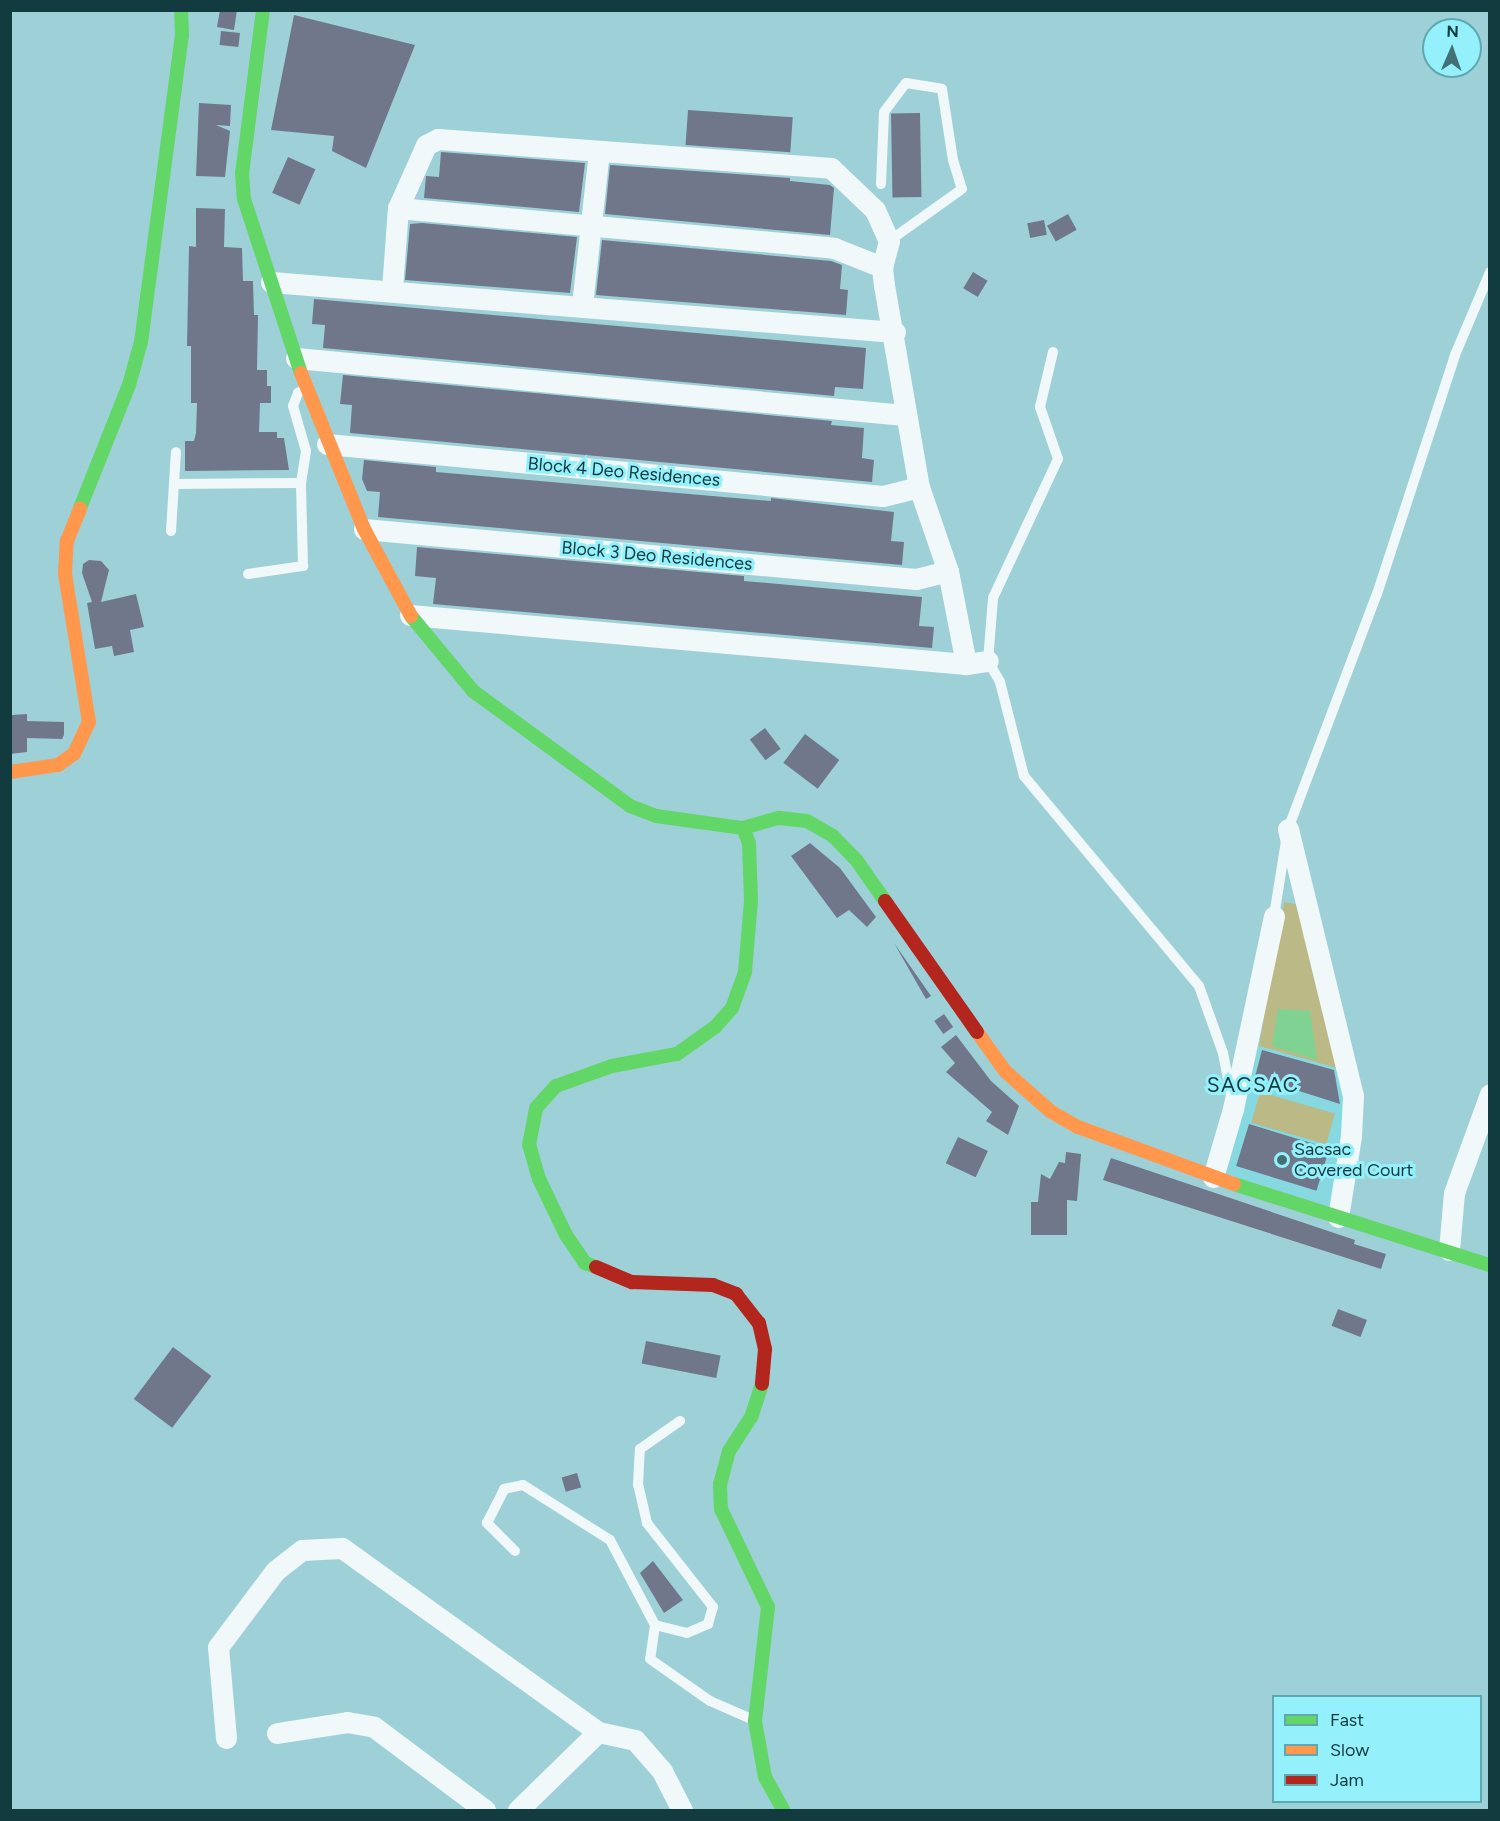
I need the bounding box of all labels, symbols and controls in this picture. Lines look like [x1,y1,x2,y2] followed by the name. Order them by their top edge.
[1422,18,1482,78] north arrow
[1446,22,1459,41] text: N
[527,453,721,491] street label: Block 4 Deo Residences
[561,537,753,575] street label: Block 3 Deo Residences
[1207,1072,1299,1098] district label: SACSAC
[1294,1139,1413,1182] place label: Sacsac Covered Court
[1275,1153,1289,1167] marker: Sacsac Covered Court
[1272,1695,1482,1803] legend
[1330,1709,1364,1731] text: Fast
[1330,1739,1369,1761] text: Slow
[1330,1769,1364,1791] text: Jam

